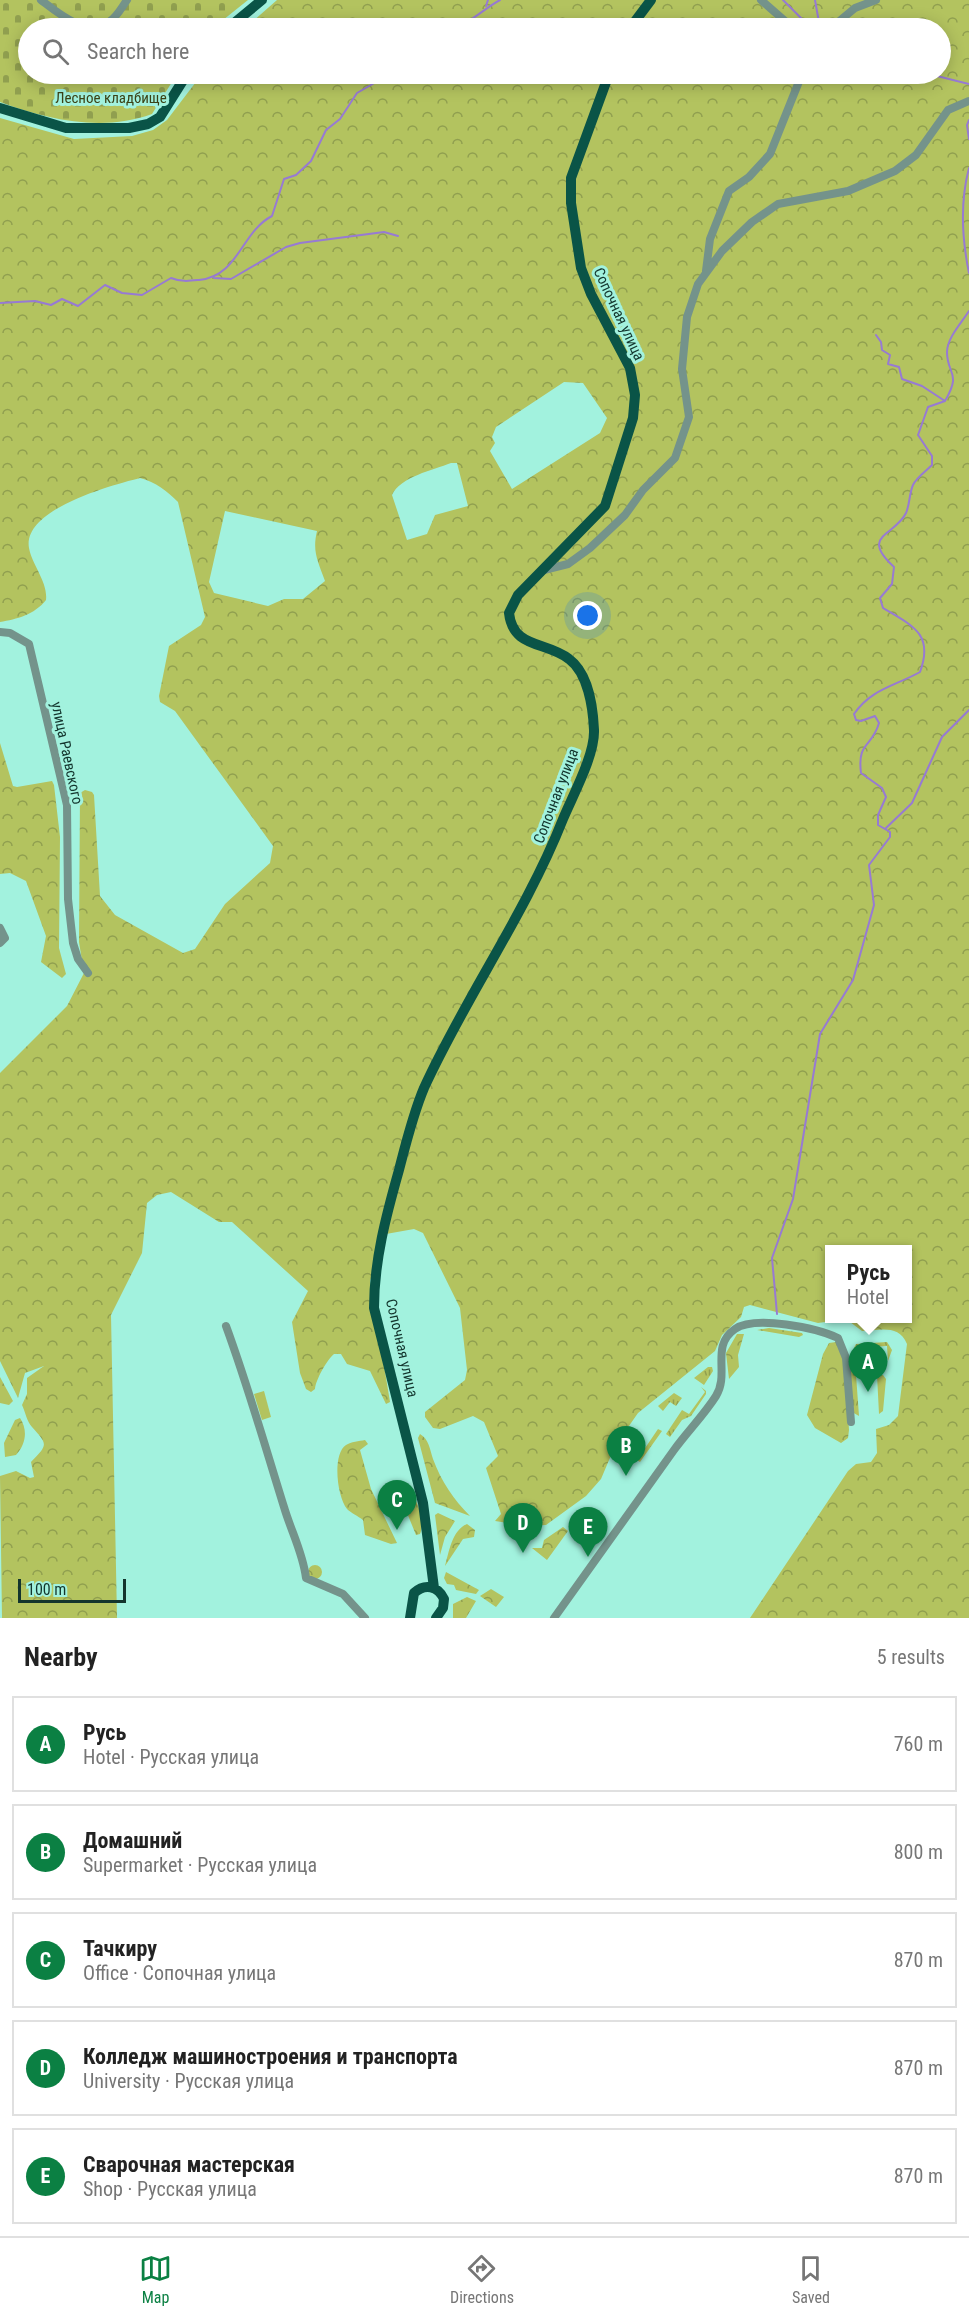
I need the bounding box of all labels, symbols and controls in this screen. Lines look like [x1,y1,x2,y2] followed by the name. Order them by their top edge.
[18,18,951,84] search box
[39,35,72,68] icon: search
[87,39,189,64] text: Search here
[55,89,167,107] park label: Лесное кладбище
[590,265,648,363] street label: Сопочная улица
[573,601,602,630] your location
[47,700,87,806] street label: улица Раевского
[530,746,582,846] street label: Сопочная улица
[825,1245,912,1323] popup
[847,1260,890,1285] text: Русь
[847,1285,889,1309] text: Hotel
[382,1297,422,1399] street label: Сопочная улица
[848,1342,888,1392] pin: A
[606,1426,646,1476] pin: B
[378,1480,416,1530] pin: C
[504,1504,542,1553] pin: D
[568,1508,608,1557] pin: E
[18,1576,126,1604] scale bar
[27,1580,66,1599] text: 100 m
[24,1642,98,1672] text: Nearby
[877,1645,945,1669] text: 5 results
[83,1720,126,1745] text: Русь
[40,1732,51,1756] text: A
[894,1732,943,1756] text: 760 m
[83,1745,259,1769] text: Hotel · Русская улица
[83,1828,182,1853] text: Домашний
[40,1840,51,1864] text: B
[894,1840,943,1864] text: 800 m
[83,1853,317,1877] text: Supermarket · Русская улица
[83,1936,157,1961] text: Тачкиру
[40,1948,51,1972] text: C
[894,1948,943,1972] text: 870 m
[83,1961,276,1985] text: Office · Сопочная улица
[83,2044,458,2069] text: Колледж машиностроения и транспорта
[40,2056,51,2080] text: D
[894,2056,943,2080] text: 870 m
[83,2069,294,2093] text: University · Русская улица
[83,2152,295,2177] text: Сварочная мастерская
[41,2164,50,2188] text: E
[894,2164,943,2188] text: 870 m
[83,2177,257,2201] text: Shop · Русская улица
[139,2252,172,2307] tab: Map
[450,2252,514,2307] tab: Directions
[792,2252,830,2307] tab: Saved

